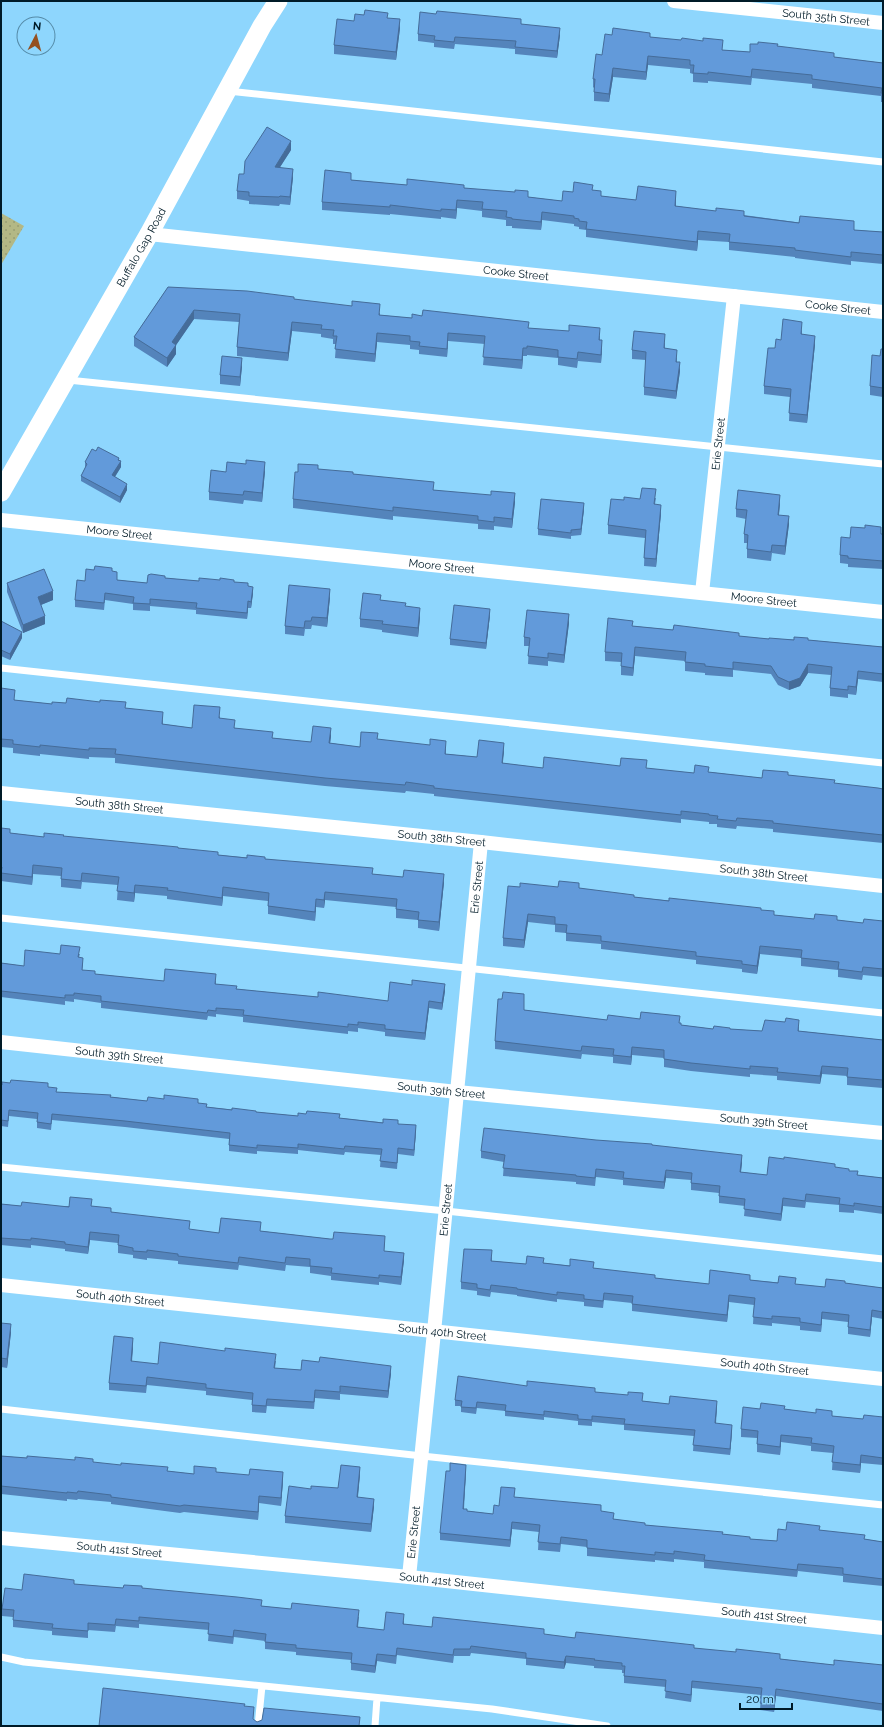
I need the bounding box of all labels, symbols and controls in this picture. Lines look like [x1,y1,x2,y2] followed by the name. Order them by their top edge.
[782,6,871,29] street label: South 35th Street
[16,16,56,56] north arrow
[32,20,42,33] text: N
[114,206,169,289] street label: Buffalo Gap Road
[482,264,550,283] street label: Cooke Street
[805,298,872,318] street label: Cooke Street
[709,417,728,471] street label: Erie Street
[86,523,153,543] street label: Moore Street
[408,557,475,576] street label: Moore Street
[730,590,798,610] street label: Moore Street
[75,795,164,817] street label: South 38th Street
[397,828,487,850] street label: South 38th Street
[468,860,486,914] street label: Erie Street
[719,862,809,885] street label: South 38th Street
[75,1044,164,1067] street label: South 39th Street
[397,1079,486,1102] street label: South 39th Street
[719,1111,809,1133] street label: South 39th Street
[437,1183,455,1237] street label: Erie Street
[75,1287,165,1309] street label: South 40th Street
[398,1321,488,1344] street label: South 40th Street
[720,1356,810,1378] street label: South 40th Street
[405,1505,423,1559] street label: Erie Street
[76,1539,163,1560] street label: South 41st Street
[399,1570,486,1592] street label: South 41st Street
[721,1605,808,1627] street label: South 41st Street
[740,1685,792,1711] scale bar
[746,1692,774,1706] text: 20 m

